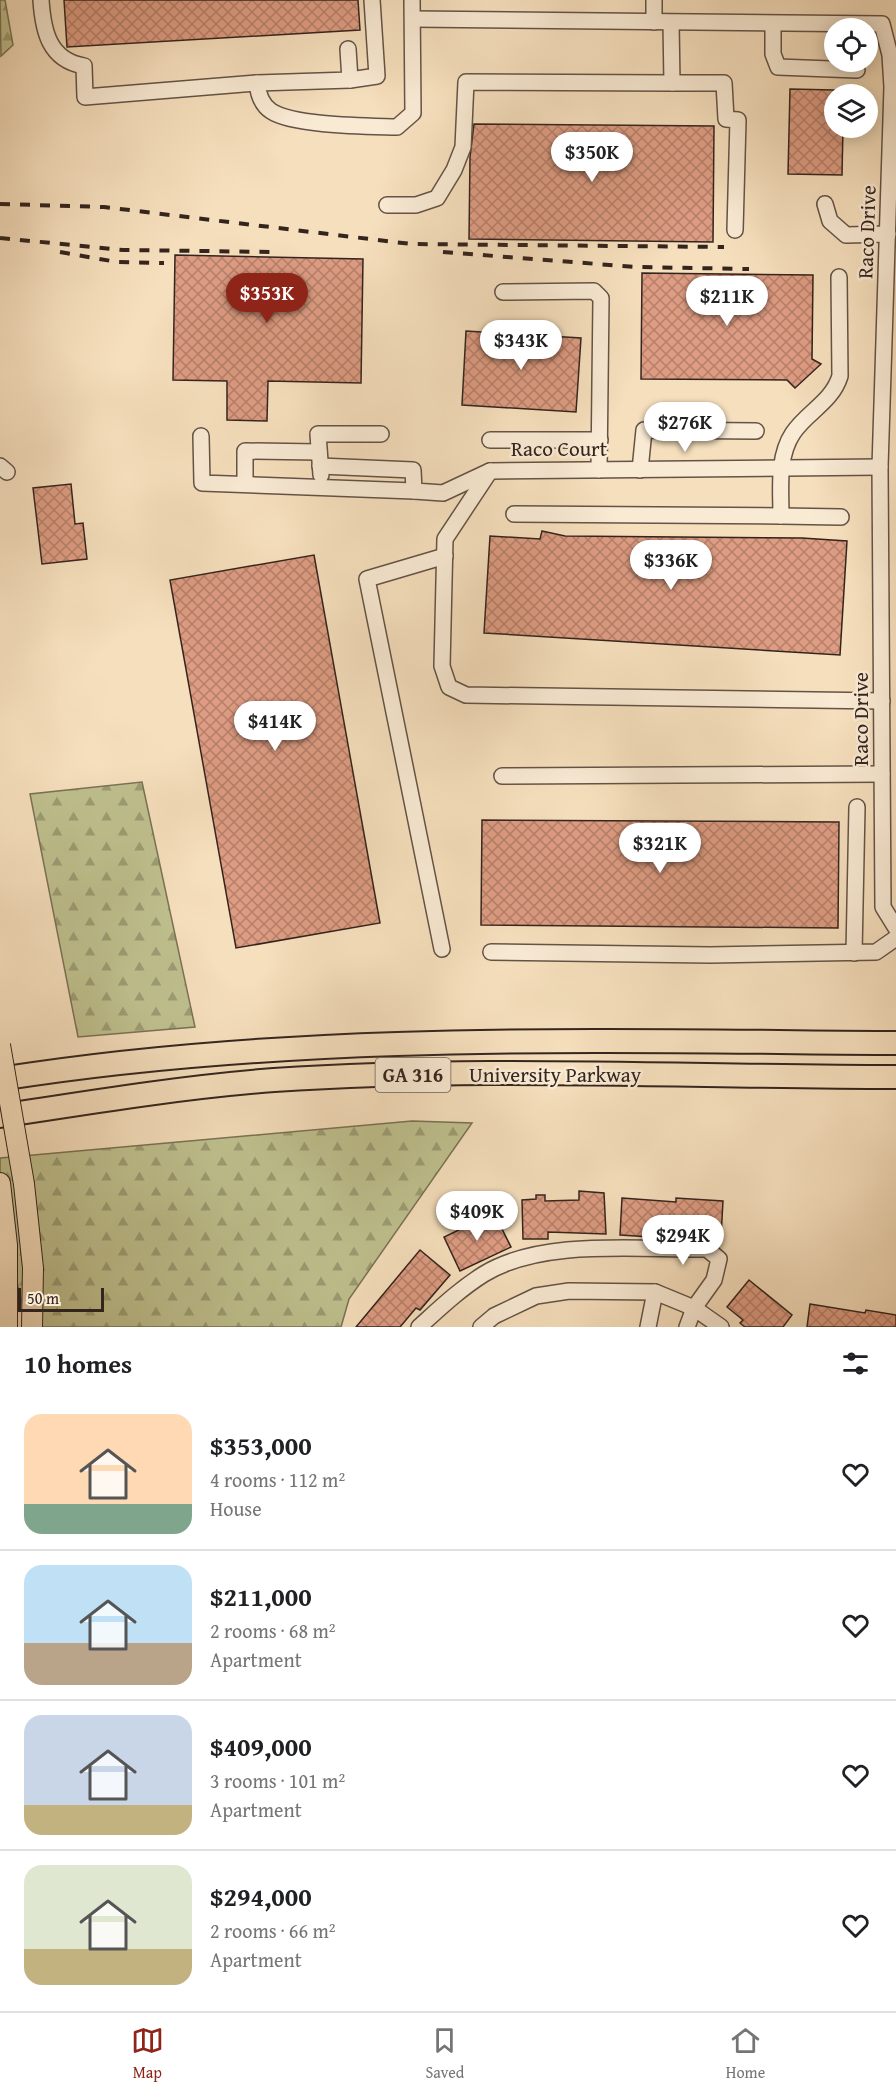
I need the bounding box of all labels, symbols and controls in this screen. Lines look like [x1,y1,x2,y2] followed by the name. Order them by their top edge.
[824,18,878,138] map controls
[824,18,878,72] button: locate
[824,84,878,138] button: layers
[550,132,634,183] pin: $350K
[565,137,619,166] text: $350K
[849,184,884,279] street label: Raco Drive
[225,273,309,324] pin: $353K
[685,276,769,327] pin: $211K
[240,278,294,307] text: $353K
[700,281,754,310] text: $211K
[479,320,563,371] pin: $343K
[494,325,548,354] text: $343K
[643,402,727,453] pin: $276K
[658,407,712,436] text: $276K
[511,433,608,464] street label: Raco Court
[629,540,713,591] pin: $336K
[644,545,698,574] text: $336K
[845,672,876,766] street label: Raco Drive
[233,701,317,752] pin: $414K
[248,706,302,735] text: $414K
[618,823,702,874] pin: $321K
[633,828,687,857] text: $321K
[376,1058,450,1092] road number: GA 316
[469,1059,642,1090] street label: University Parkway
[435,1191,519,1242] pin: $409K
[450,1196,504,1225] text: $409K
[641,1215,725,1266] pin: $294K
[656,1220,710,1249] text: $294K
[18,1285,104,1312] scale bar
[27,1286,59,1310] text: 50 m
[24,1344,132,1383] text: 10 homes
[839,1347,872,1380] icon: filters
[210,1426,312,1465] text: $353,000
[72,1438,144,1510] icon: home
[839,1458,872,1491] icon: heart
[210,1465,345,1494] text: 4 rooms · 112 m²
[210,1494,262,1523] text: House
[210,1577,312,1616] text: $211,000
[72,1589,144,1661] icon: home
[839,1609,872,1642] icon: heart
[210,1616,336,1645] text: 2 rooms · 68 m²
[210,1645,302,1674] text: Apartment
[210,1727,312,1766] text: $409,000
[72,1739,144,1811] icon: home
[839,1759,872,1792] icon: heart
[210,1766,345,1795] text: 3 rooms · 101 m²
[210,1795,302,1824] text: Apartment
[210,1877,312,1916] text: $294,000
[72,1889,144,1961] icon: home
[839,1909,872,1942] icon: heart
[210,1916,336,1945] text: 2 rooms · 66 m²
[210,1945,302,1974] text: Apartment
[131,2024,164,2084] tab: Map
[425,2024,464,2084] tab: Saved
[726,2024,765,2084] tab: Home

